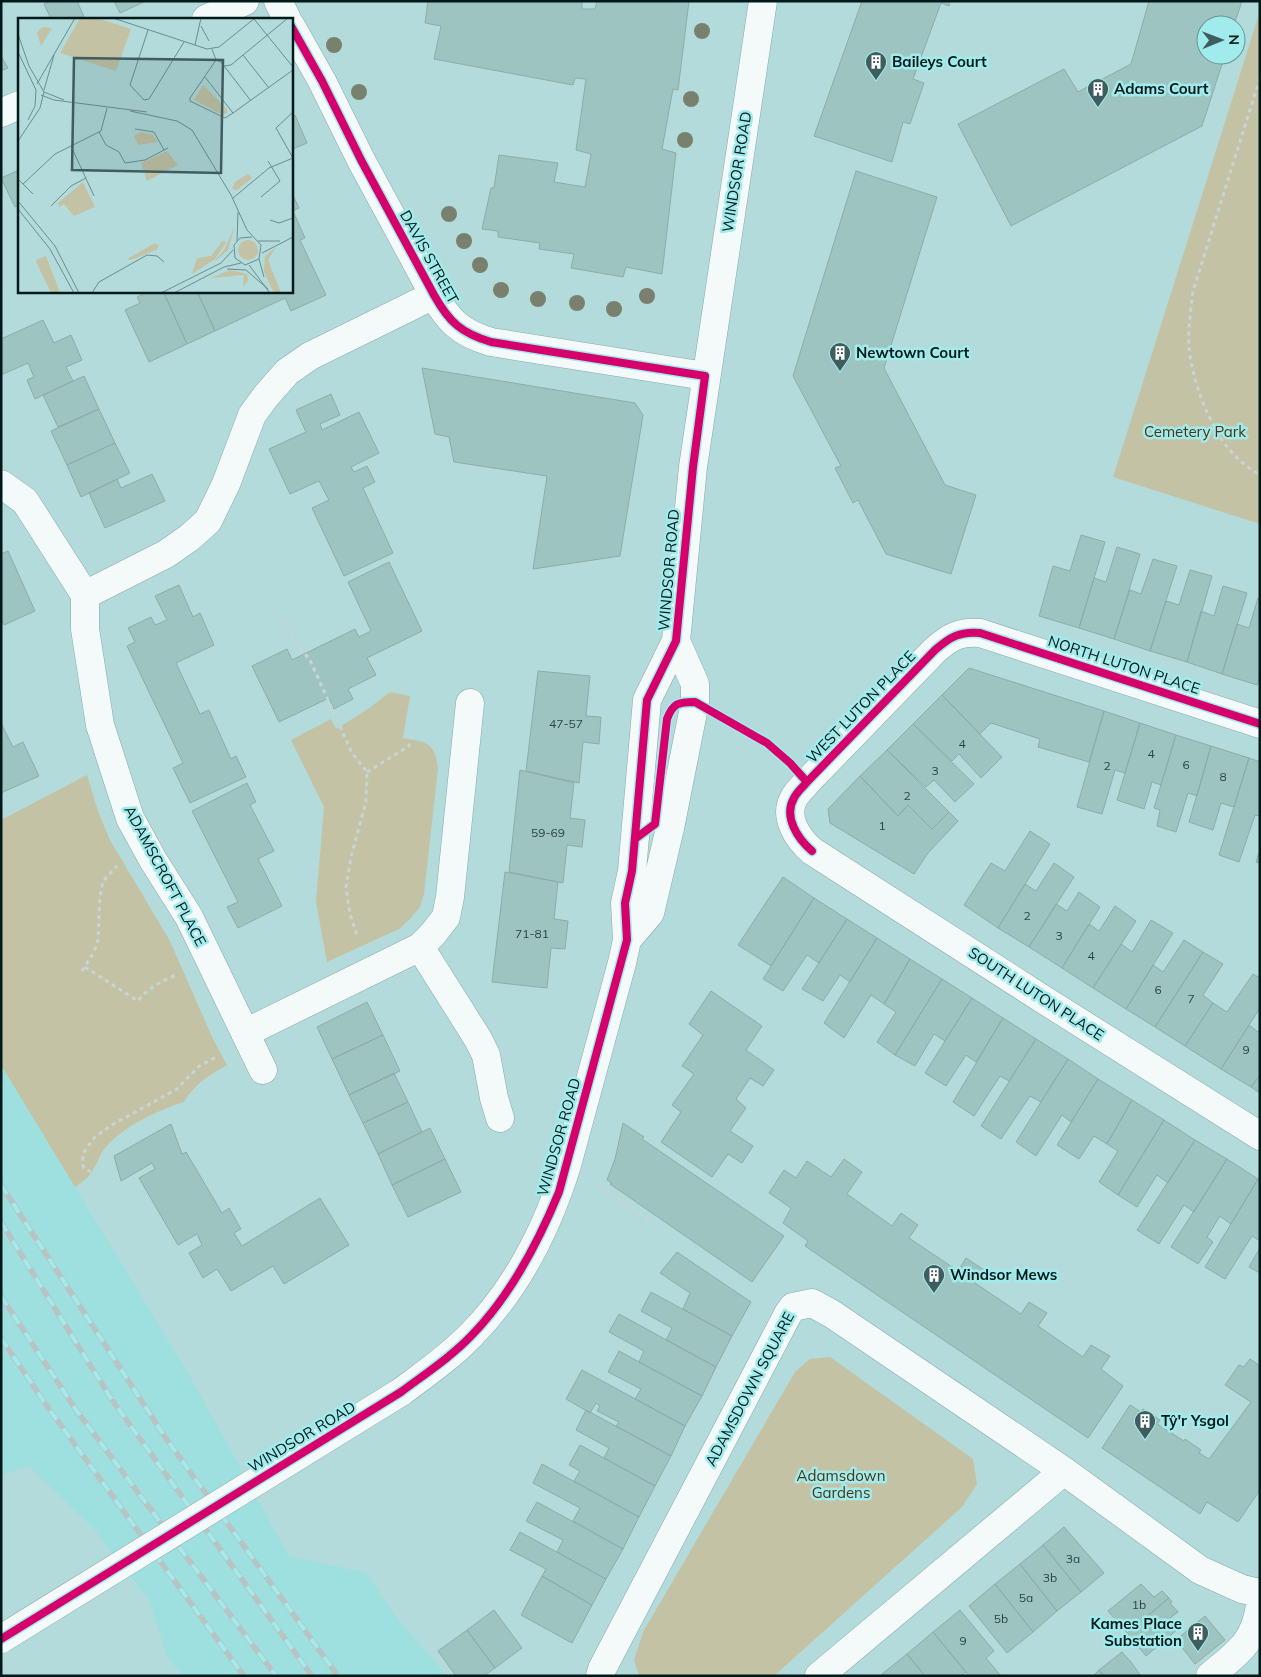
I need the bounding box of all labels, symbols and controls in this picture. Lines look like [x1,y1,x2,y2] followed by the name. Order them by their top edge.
[1196,15,1246,65] north arrow
[18,18,292,292] inset map
[1225,34,1243,45] text: N
[864,50,888,81] building icon: Baileys Court
[892,52,987,71] place label: Baileys Court
[1086,77,1110,108] building icon: Adams Court
[1114,79,1209,98] place label: Adams Court
[718,110,755,234] street label: WINDSOR ROAD
[396,207,463,307] street label: DAVIS STREET
[828,341,852,372] building icon: Newtown Court
[856,343,969,362] place label: Newtown Court
[1144,422,1246,441] park label: Cemetery Park
[654,508,683,632] street label: WINDSOR ROAD
[1046,631,1203,698] street label: NORTH LUTON PLACE
[802,646,919,767] street label: WEST LUTON PLACE
[549,716,583,731] house number: 47-57
[958,736,966,751] house number: 4
[1147,746,1155,761] house number: 4
[1182,757,1190,772] house number: 6
[1103,758,1111,773] house number: 2
[931,763,939,778] house number: 3
[1219,769,1227,784] house number: 8
[903,788,911,803] house number: 2
[120,802,211,949] street label: ADAMSCROFT PLACE
[878,818,886,833] house number: 1
[531,825,565,840] house number: 59-69
[1023,908,1031,923] house number: 2
[515,926,549,941] house number: 71-81
[1055,928,1063,943] house number: 3
[965,943,1108,1045] street label: SOUTH LUTON PLACE
[1087,948,1095,963] house number: 4
[1154,982,1162,997] house number: 6
[1187,991,1195,1006] house number: 7
[1242,1042,1250,1057] house number: 9
[533,1076,584,1198] street label: WINDSOR ROAD
[922,1263,946,1294] building icon: Windsor Mews
[950,1265,1057,1284] place label: Windsor Mews
[701,1308,798,1469] street label: ADAMSDOWN SQUARE
[245,1397,359,1476] street label: WINDSOR ROAD
[1133,1409,1157,1440] building icon: Tŷ'r Ysgol
[1161,1411,1229,1431] place label: Tŷ'r Ysgol
[797,1466,885,1502] park label: Adamsdown Gardens
[1066,1551,1080,1566] house number: 3a
[1043,1570,1057,1585] house number: 3b
[1019,1590,1033,1605] house number: 5a
[1132,1597,1146,1612] house number: 1b
[994,1611,1008,1626] house number: 5b
[1091,1614,1182,1650] place label: Kames Place Substation
[1186,1621,1210,1652] building icon: Kames Place Substation
[959,1633,967,1648] house number: 9

